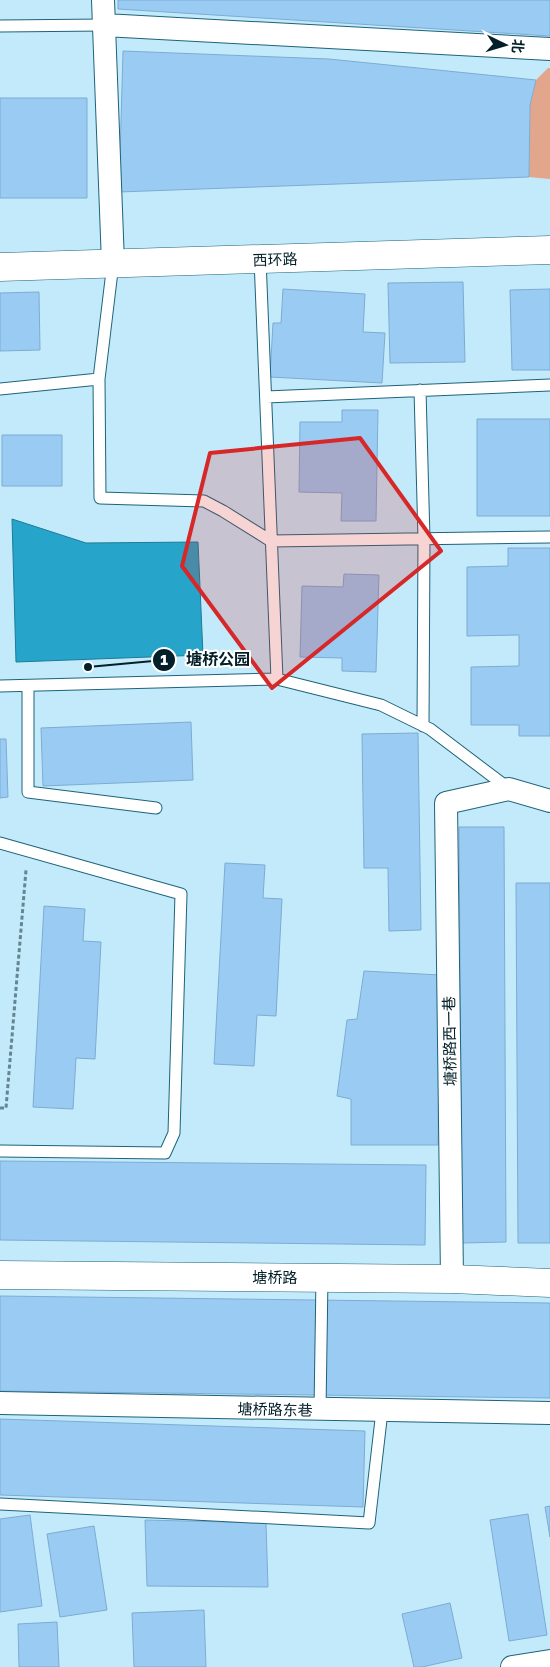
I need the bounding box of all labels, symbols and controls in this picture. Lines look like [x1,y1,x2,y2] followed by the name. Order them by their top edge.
[480,20,530,70] north arrow
[509,38,528,54] text: 北
[252,249,298,269] street label: 西环路
[151,644,260,675] callout: 塘桥公园
[186,649,250,669] text: 塘桥公园
[160,650,168,668] text: 1
[439,996,459,1086] street label: 塘桥路西一巷
[252,1268,298,1286] street label: 塘桥路
[237,1399,313,1419] street label: 塘桥路东巷

